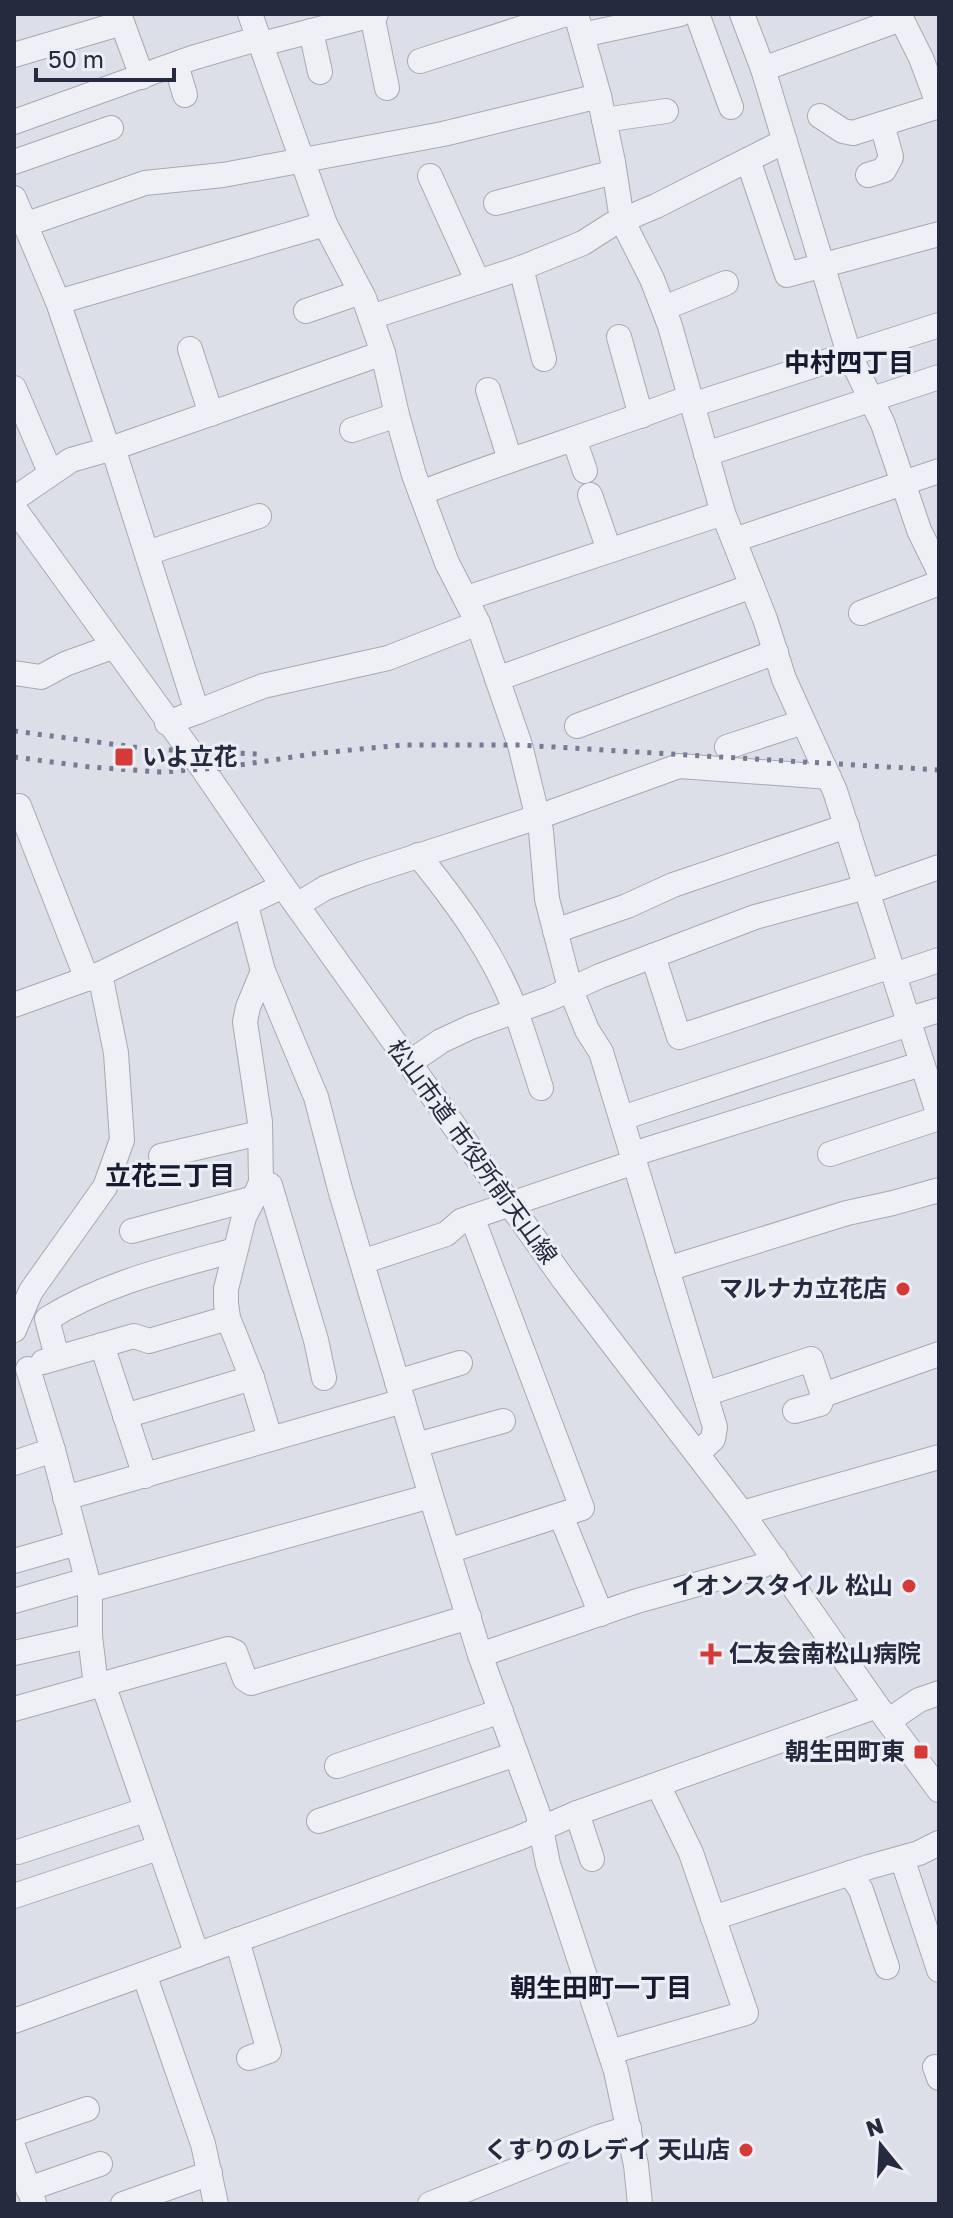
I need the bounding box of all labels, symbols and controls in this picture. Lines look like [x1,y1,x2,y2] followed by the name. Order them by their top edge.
[36,32,174,82] scale bar
[48,44,104,73] text: 50 m
[784,347,914,378] district label: 中村四丁目
[142,741,238,770] place label: いよ立花
[113,746,135,768] marker: いよ立花
[382,1033,564,1269] street label: 松山市道 市役所前天山線
[105,1160,235,1191] district label: 立花三丁目
[719,1273,887,1302] place label: マルナカ立花店
[894,1280,912,1298] marker: マルナカ立花店
[671,1570,893,1599] place label: イオンスタイル 松山
[900,1577,918,1595] marker: イオンスタイル 松山
[729,1638,921,1667] place label: 仁友会南松山病院
[700,1643,722,1665] marker: 仁友会南松山病院
[785,1736,905,1765] place label: 朝生田町東
[912,1743,930,1761] marker: 朝生田町東
[510,1972,692,2003] district label: 朝生田町一丁目
[841,2106,921,2186] north arrow
[863,2111,887,2142] text: N
[484,2134,730,2163] place label: くすりのレデイ 天山店
[737,2141,755,2159] marker: くすりのレデイ 天山店

